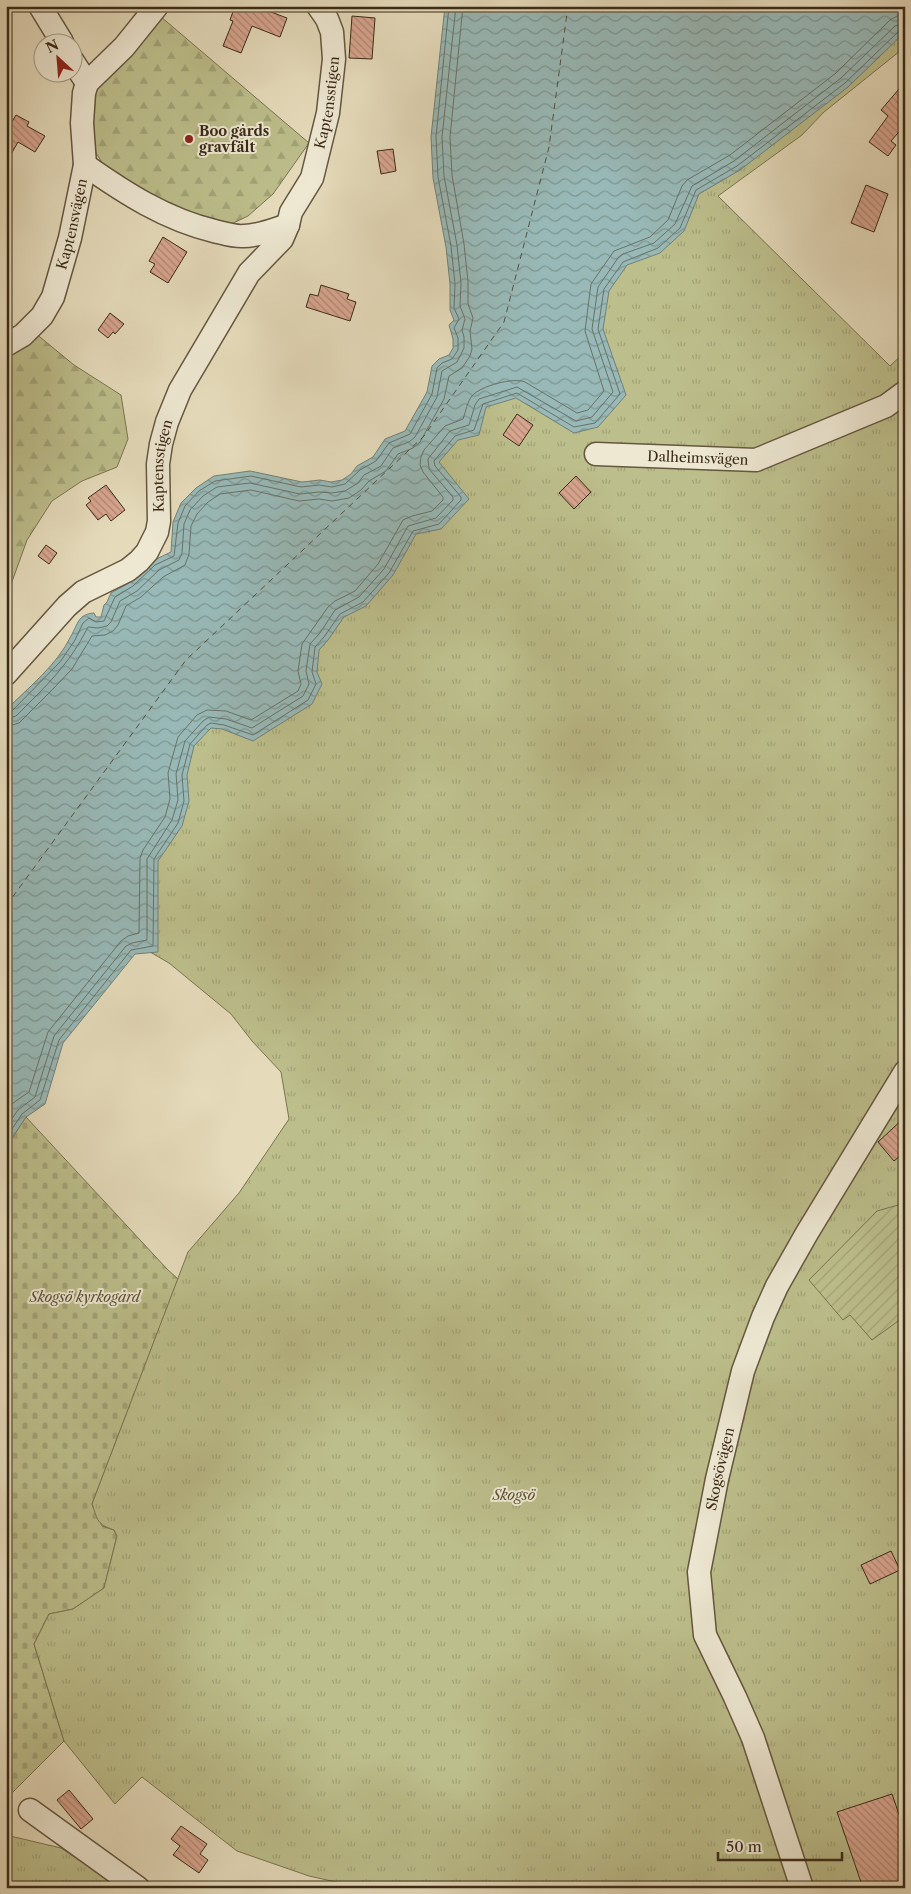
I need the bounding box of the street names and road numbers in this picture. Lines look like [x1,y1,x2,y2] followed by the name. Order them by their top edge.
[311,55,343,151] street label: Kaptensstigen
[52,177,91,272] street label: Kaptensvägen
[149,417,176,513] street label: Kaptensstigen
[647,447,749,469] street label: Dalheimsvägen
[702,1425,738,1512] street label: Skogsövägen

